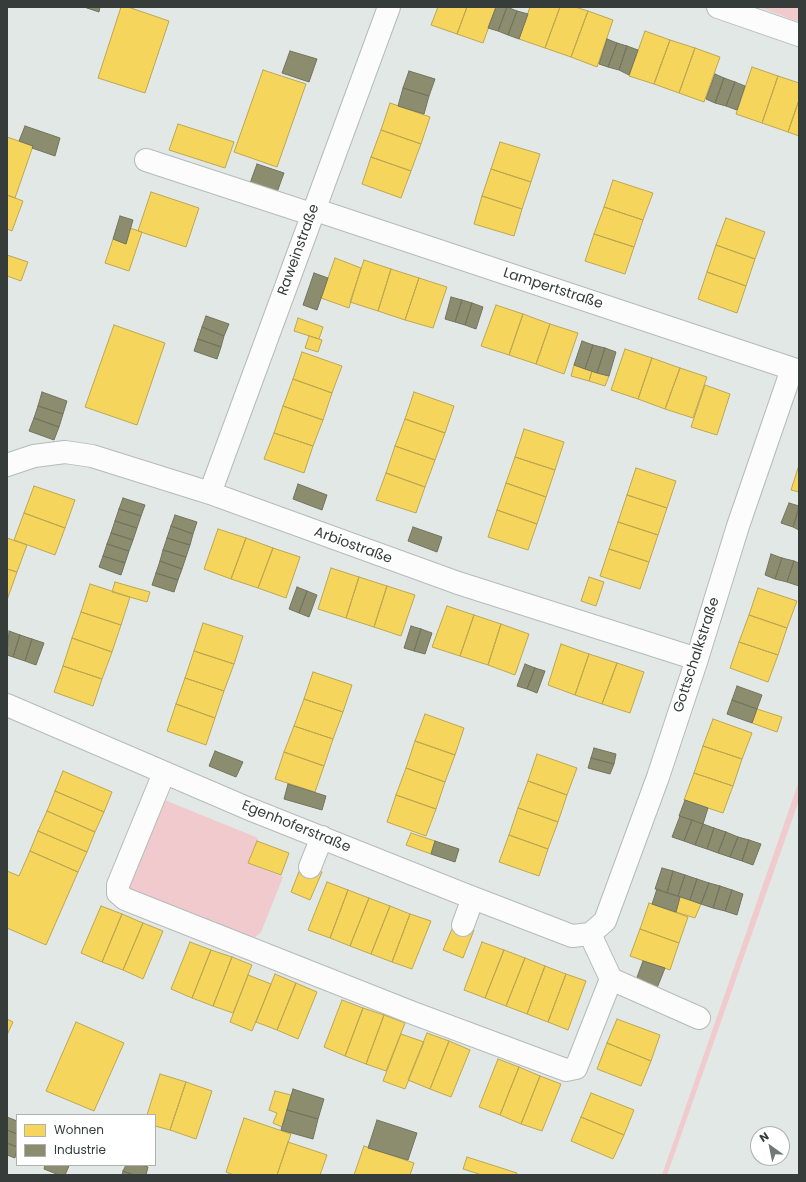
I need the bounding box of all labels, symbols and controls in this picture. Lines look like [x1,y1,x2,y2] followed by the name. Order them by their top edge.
[275,202,323,298] street label: Raweinstraße
[501,265,605,313] street label: Lampertstraße
[312,524,394,568] street label: Arbiostraße
[670,595,724,715] street label: Gottschalkstraße
[239,797,353,857] street label: Egenhoferstraße
[16,1114,156,1166] legend
[54,1121,104,1138] text: Wohnen
[750,1126,790,1166] north arrow
[756,1128,772,1146] text: N
[54,1141,106,1158] text: Industrie

